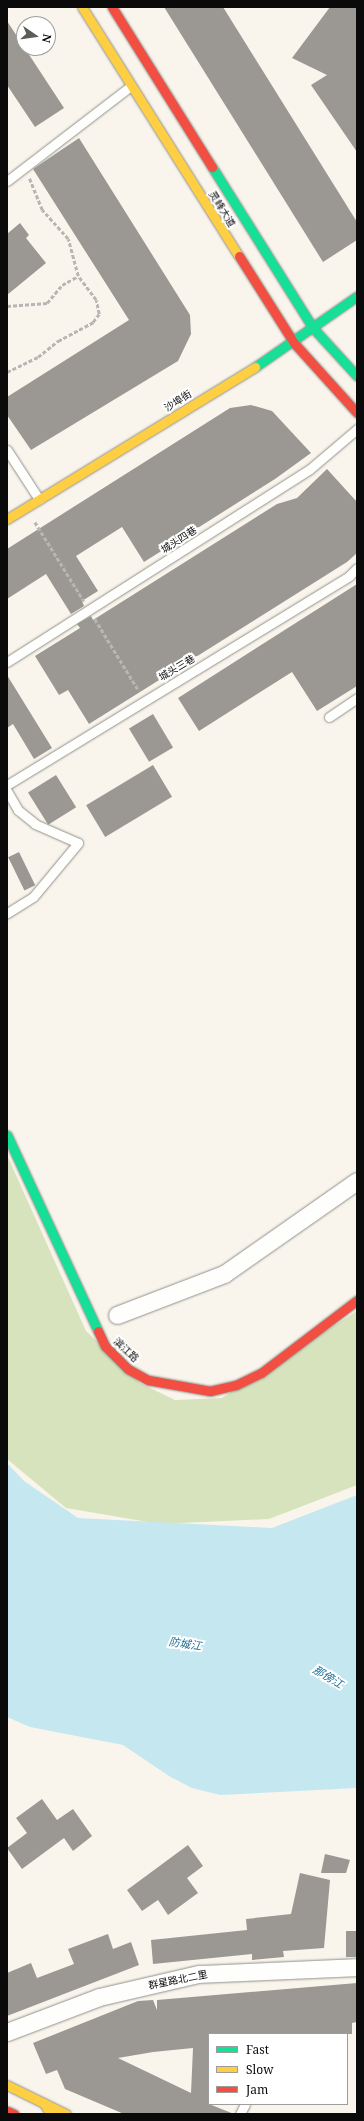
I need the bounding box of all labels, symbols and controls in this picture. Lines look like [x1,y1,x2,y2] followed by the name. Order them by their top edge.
[16,16,56,56] north arrow
[39,33,55,44] text: N
[206,189,238,229] street label: 灵峰大道
[162,388,194,414] street label: 沙埠街
[159,524,199,556] street label: 城头四巷
[157,653,197,683] street label: 城头三巷
[111,1335,141,1365] street label: 滨江路
[168,1635,202,1653] water label: 防城江
[310,1663,346,1691] water label: 那傍江
[147,1968,209,1992] street label: 群星路北二里
[208,2033,348,2105] legend
[246,2041,269,2058] text: Fast
[246,2061,274,2078] text: Slow
[246,2081,268,2098] text: Jam

